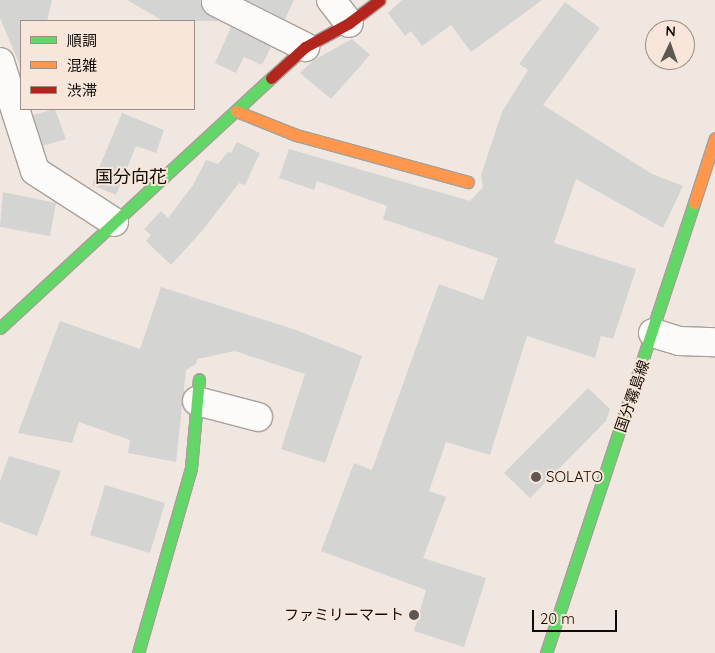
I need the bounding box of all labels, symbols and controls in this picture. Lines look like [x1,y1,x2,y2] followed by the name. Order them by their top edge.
[20,20,195,110] legend
[645,20,695,70] north arrow
[665,22,676,40] text: N
[67,31,97,50] text: 順調
[67,56,97,75] text: 混雑
[67,81,97,100] text: 渋滞
[95,166,167,188] district label: 国分向花
[611,358,653,434] street label: 国分霧島線
[546,468,603,486] place label: SOLATO
[530,471,542,483] marker: SOLATO
[535,600,620,632] scale bar
[284,606,404,624] place label: ファミリーマート
[408,609,420,621] marker: ファミリーマート
[540,609,575,628] text: 20 m

